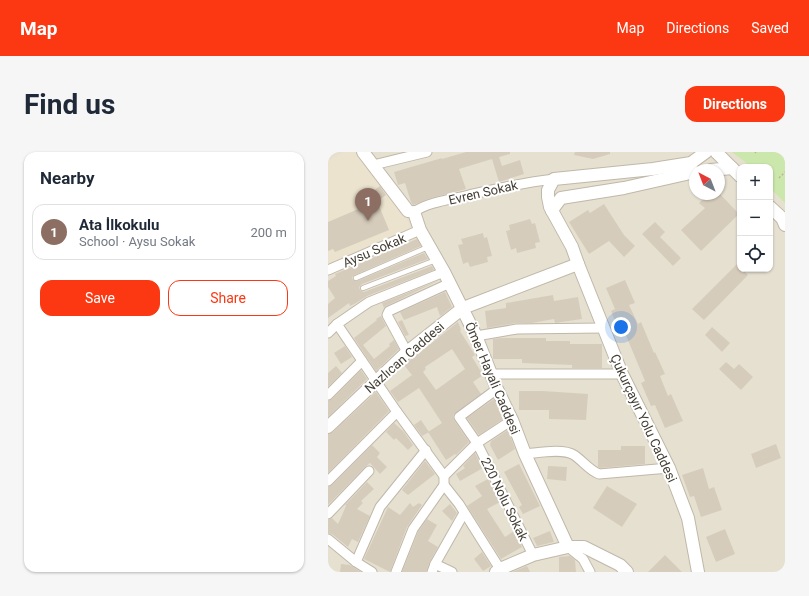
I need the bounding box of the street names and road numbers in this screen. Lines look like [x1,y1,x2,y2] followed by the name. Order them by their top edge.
[447,177,520,208] street label: Evren Sokak
[341,230,408,270] street label: Aysu Sokak
[362,319,447,396] street label: Nazlıcan Caddesi
[462,320,523,437] street label: Ömer Hayali Caddesi
[607,352,680,485] street label: Çukurçayır Yolu Caddesi
[478,455,531,544] street label: 220 Nolu Sokak

